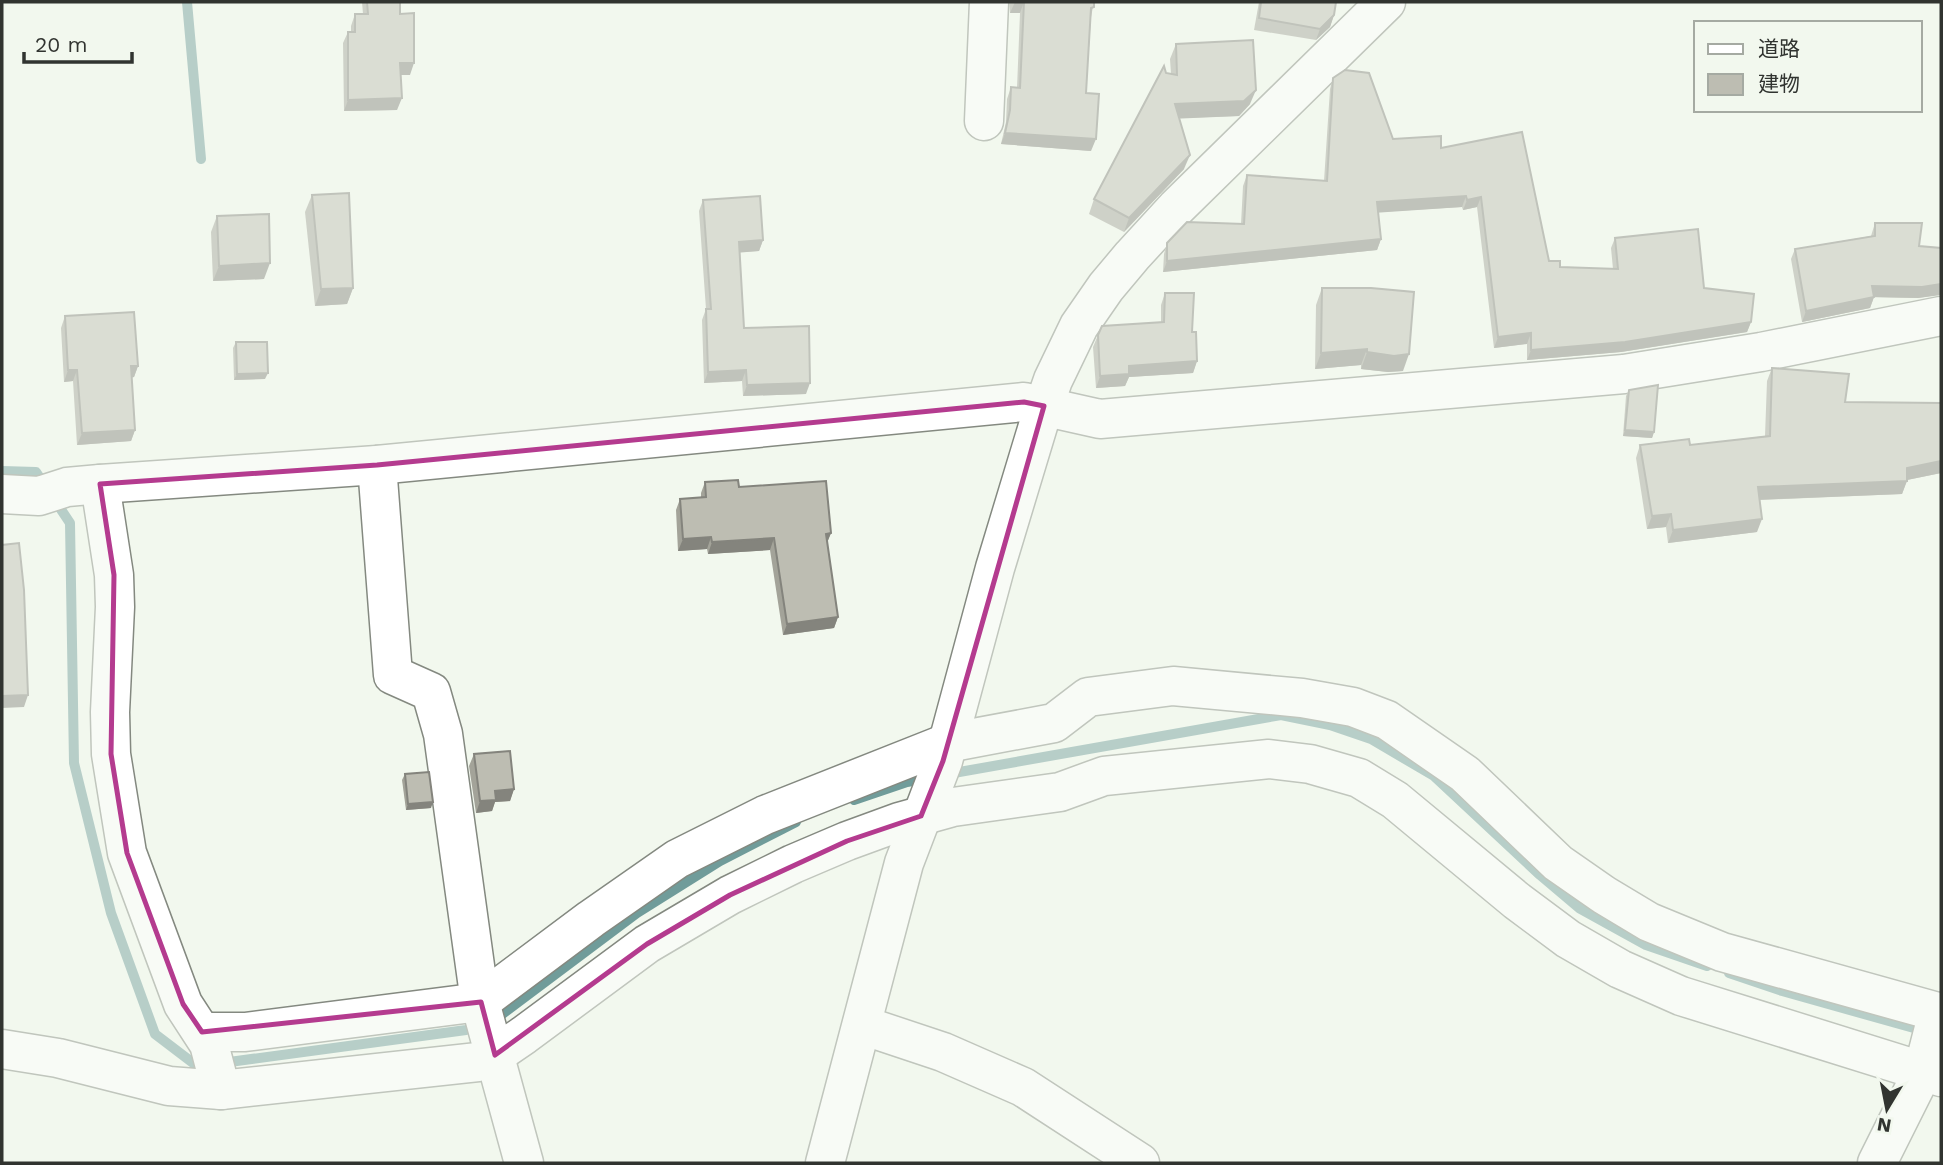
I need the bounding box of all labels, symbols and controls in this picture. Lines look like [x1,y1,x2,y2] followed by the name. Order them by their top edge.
[24,21,133,65] scale bar
[1694,21,1922,112] legend
[35,32,87,57] text: 20 m
[1758,36,1800,61] text: 道路
[1758,71,1800,96] text: 建物
[1852,1074,1922,1144] north arrow
[1875,1113,1893,1138] text: N

